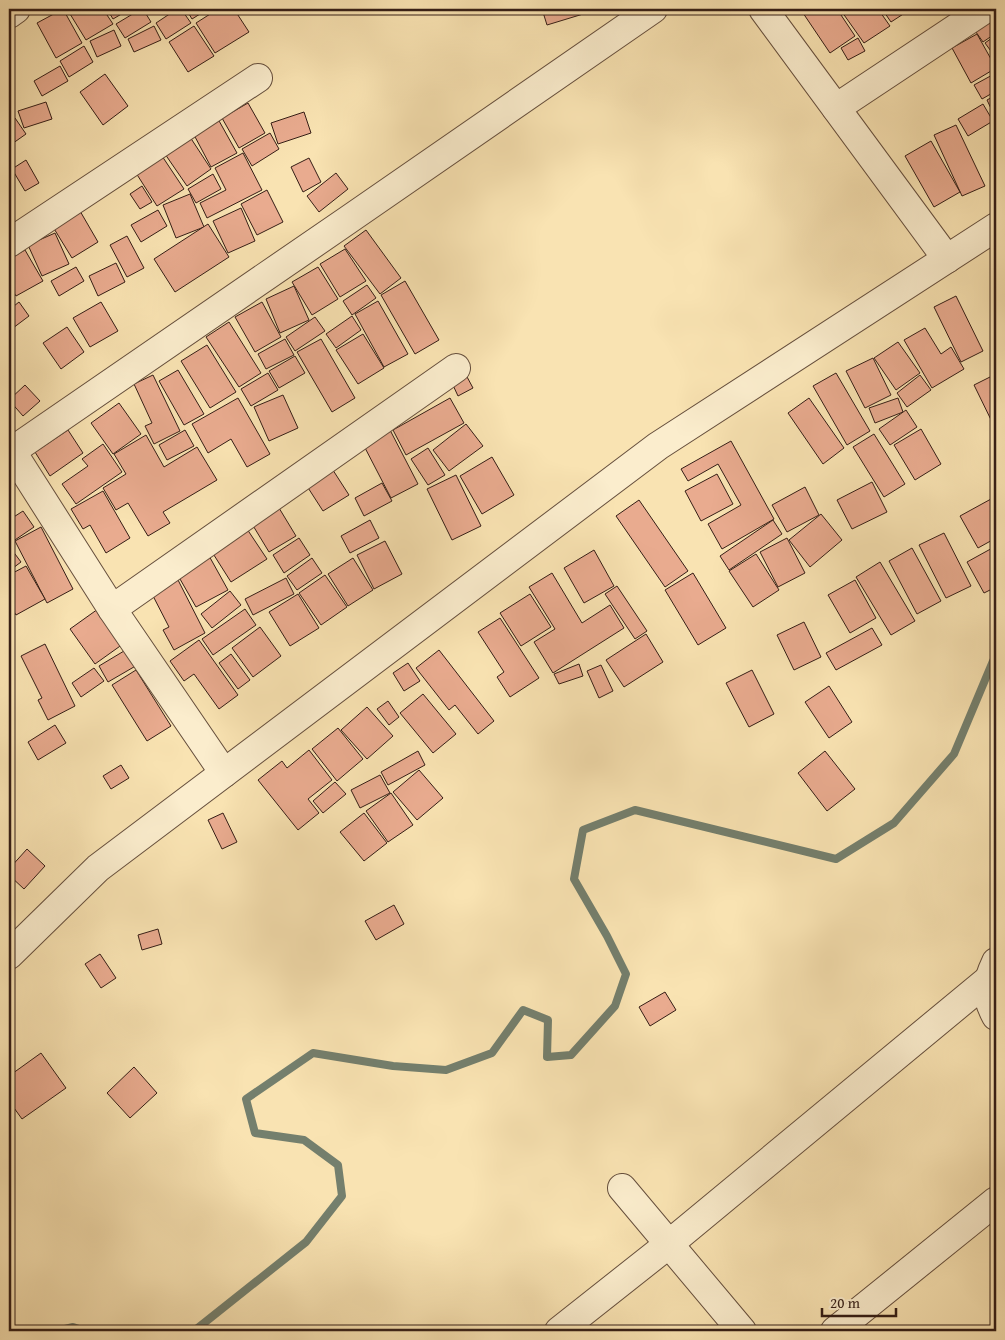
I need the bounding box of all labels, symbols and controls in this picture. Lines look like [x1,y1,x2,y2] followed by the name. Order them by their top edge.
[822,1285,896,1317] scale bar
[830,1292,861,1313] text: 20 m

